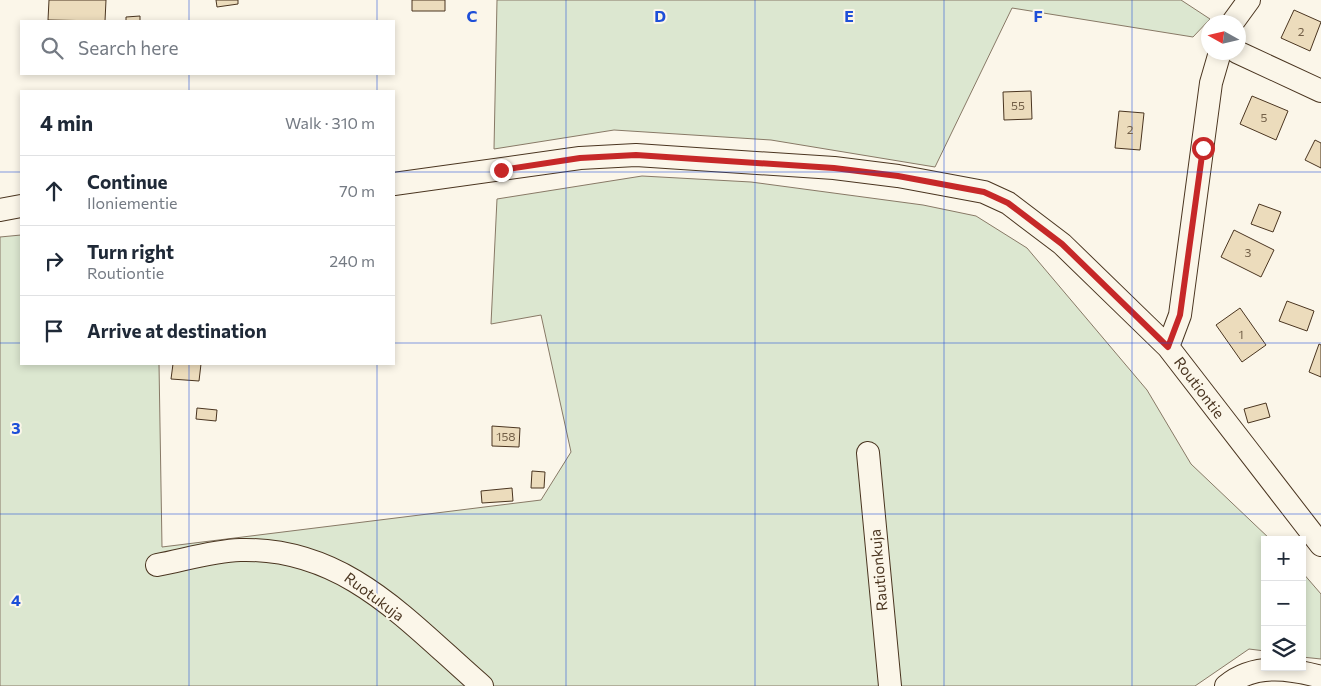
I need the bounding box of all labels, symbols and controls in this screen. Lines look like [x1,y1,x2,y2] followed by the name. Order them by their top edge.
[467,6,478,25] text: C
[654,6,666,25] text: D
[844,6,854,25] text: E
[1033,6,1043,25] text: F
[1201,15,1246,60] north arrow
[20,20,395,75] search box
[1298,24,1305,38] house number: 2
[38,34,66,62] icon: search
[78,36,178,59] text: Search here
[1011,98,1025,112] house number: 55
[40,110,93,135] text: 4 min
[1261,110,1268,124] house number: 5
[285,113,375,132] text: Walk · 310 m
[1127,122,1134,136] house number: 2
[1192,137,1215,160] route start
[490,159,513,182] route end
[87,170,167,193] text: Continue
[40,177,68,205] icon: ahead
[339,181,375,200] text: 70 m
[87,193,178,212] text: Iloniementie
[87,240,174,263] text: Turn right
[1245,245,1252,259] house number: 3
[40,247,68,275] icon: right
[329,251,375,270] text: 240 m
[87,263,164,282] text: Routiontie
[40,317,68,345] icon: arrive
[87,319,267,342] text: Arrive at destination
[1238,327,1244,341] house number: 1
[1171,353,1229,422] street label: Routiontie
[11,418,21,437] text: 3
[496,429,516,443] house number: 158
[865,528,891,612] street label: Rautionkuja
[1261,536,1306,671] map controls
[1261,536,1306,581] button: +
[341,568,408,624] street label: Ruotukuja
[1261,581,1306,626] button: −
[11,590,21,609] text: 4
[1261,626,1306,671] button: layers

